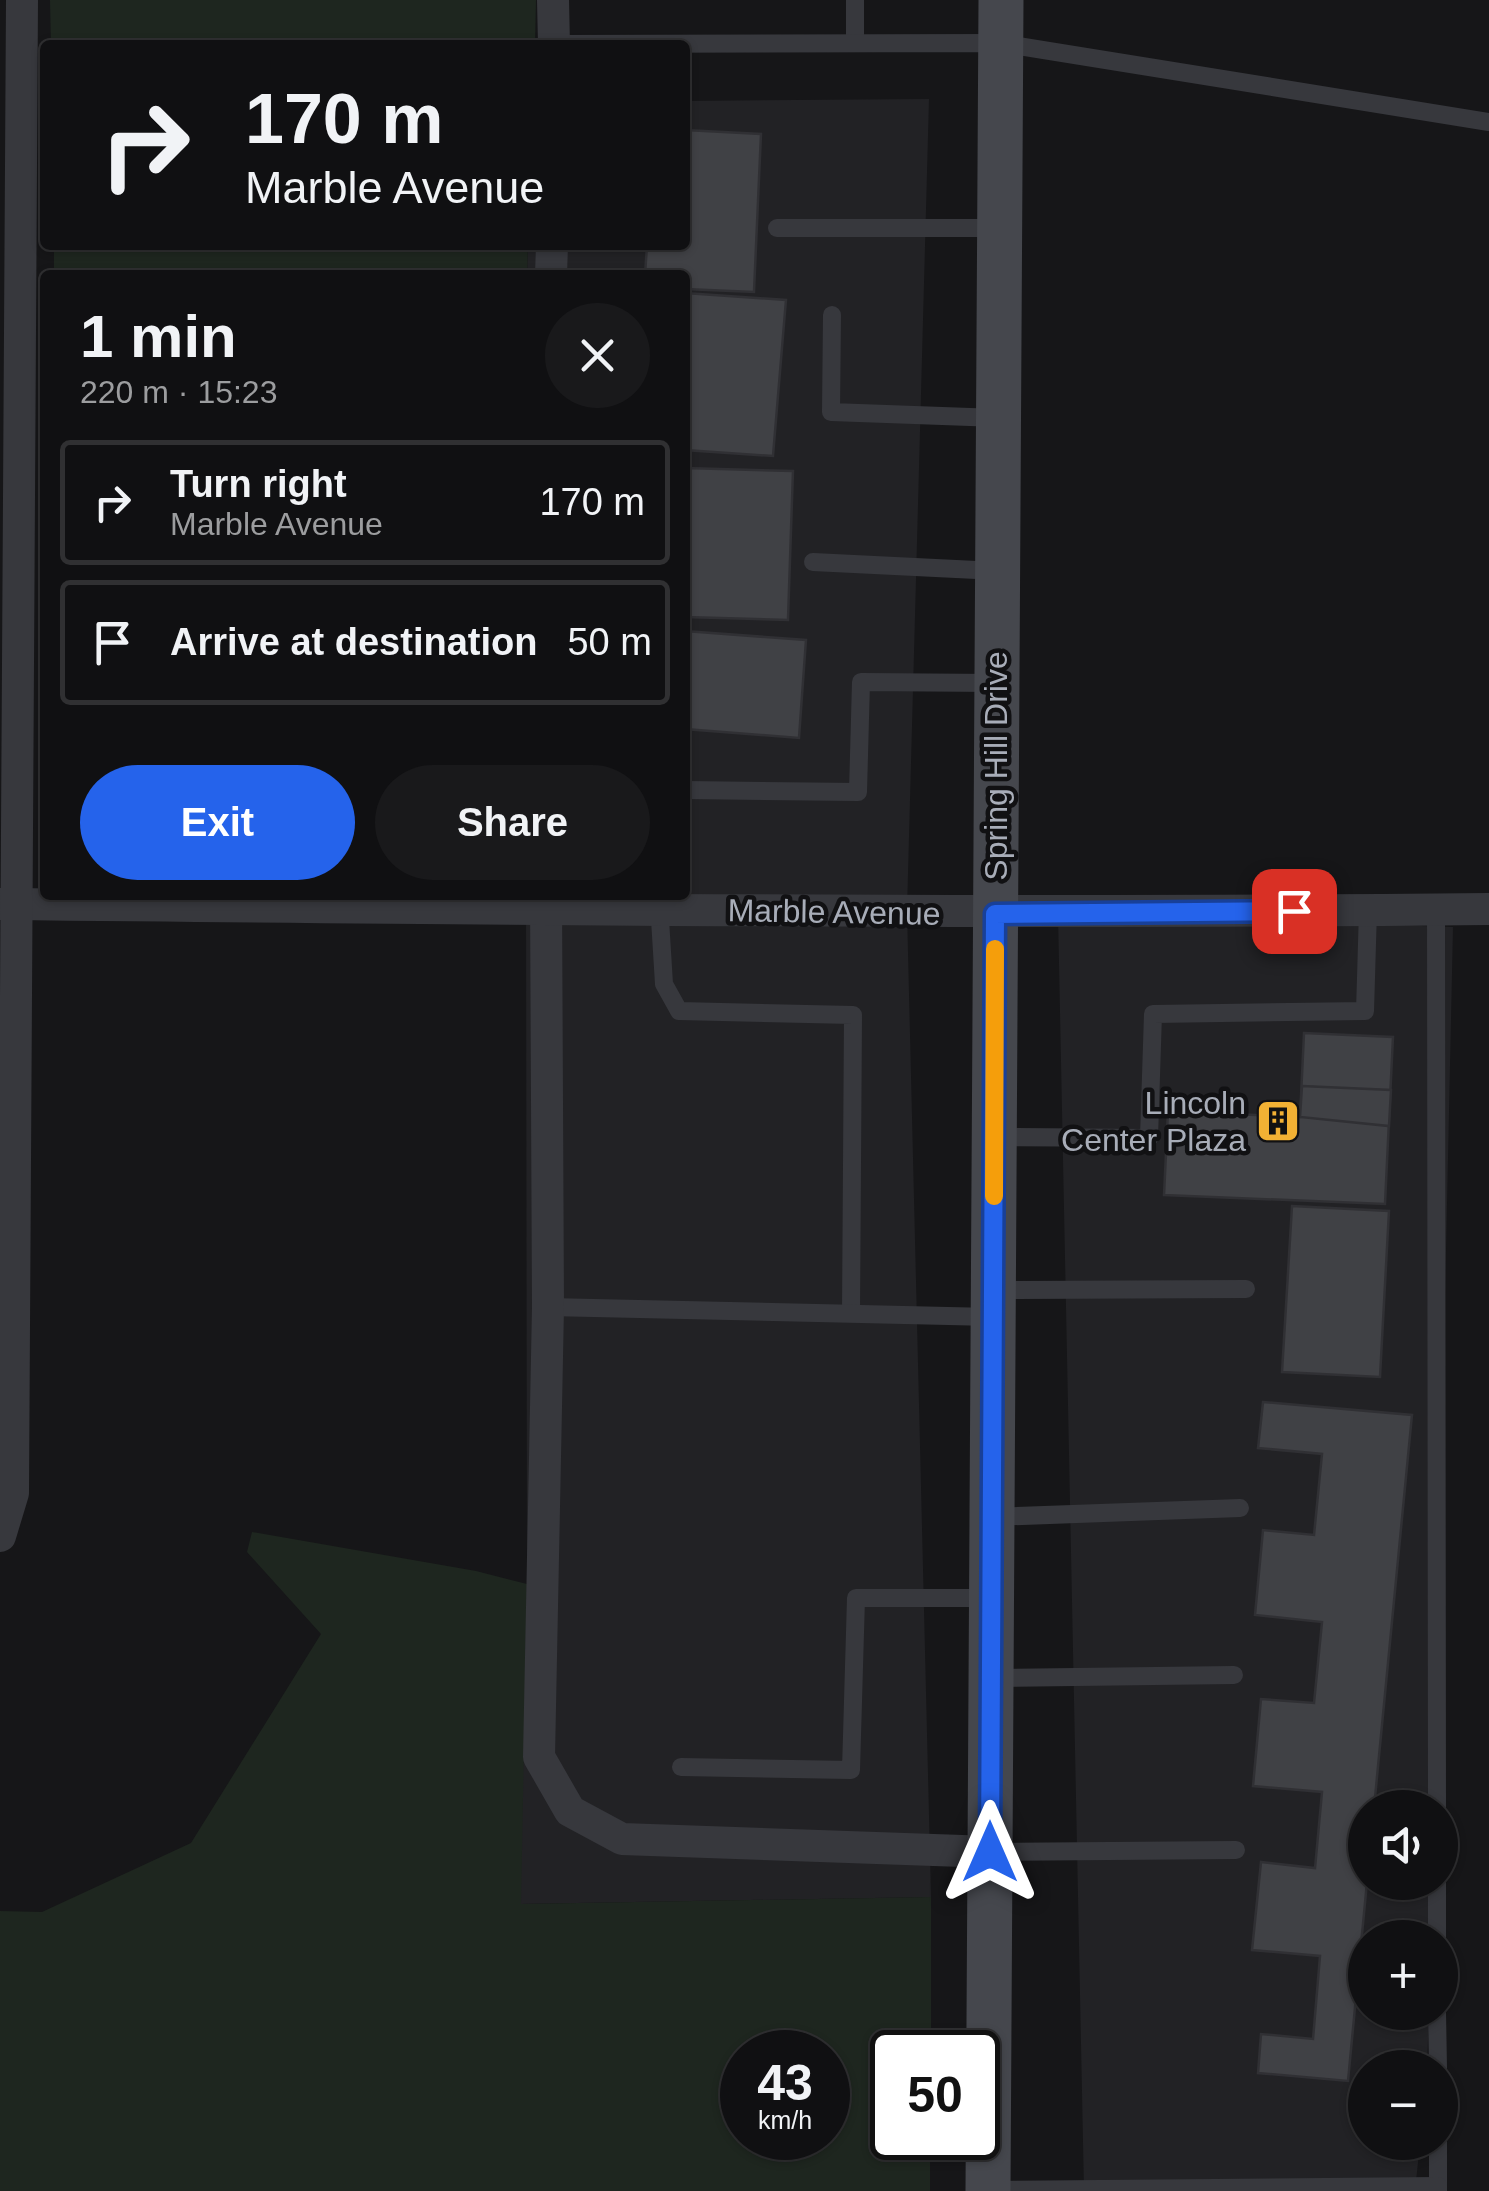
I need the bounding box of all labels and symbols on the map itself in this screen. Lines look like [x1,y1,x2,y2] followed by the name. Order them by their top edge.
[978,651,1014,881] street label: Spring Hill Drive
[1252,869,1337,954] pin
[727,892,941,932] street label: Marble Avenue
[1061,1085,1246,1158] place label: Lincoln Center Plaza
[1255,1098,1301,1144] building icon: Lincoln Center Plaza
[938,1800,1042,1904] position arrow
[870,2030,1000,2160] speed limit sign: 50

